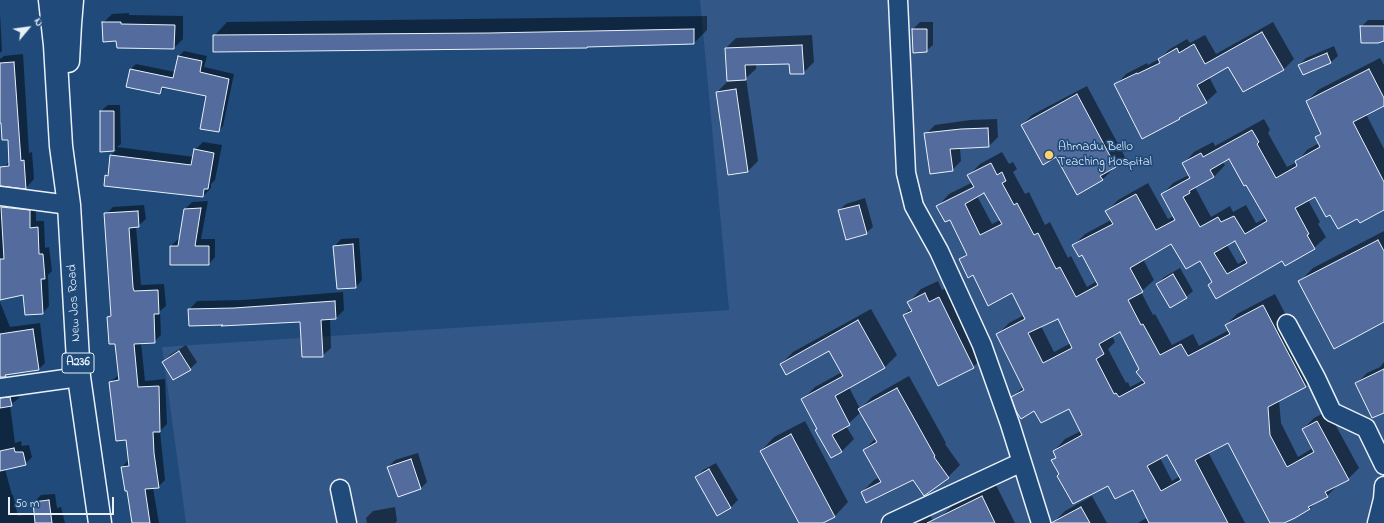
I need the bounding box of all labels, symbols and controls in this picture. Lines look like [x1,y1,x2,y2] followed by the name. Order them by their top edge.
[8,8,48,48] north arrow
[30,15,47,29] text: N
[1058,140,1152,171] place label: Ahmadu Bello Teaching Hospital
[1043,149,1055,161] marker: Ahmadu Bello Teaching Hospital
[65,264,85,342] street label: New Jos Road
[62,353,94,373] road number: A236
[10,489,116,515] scale bar
[15,495,39,513] text: 50 m

